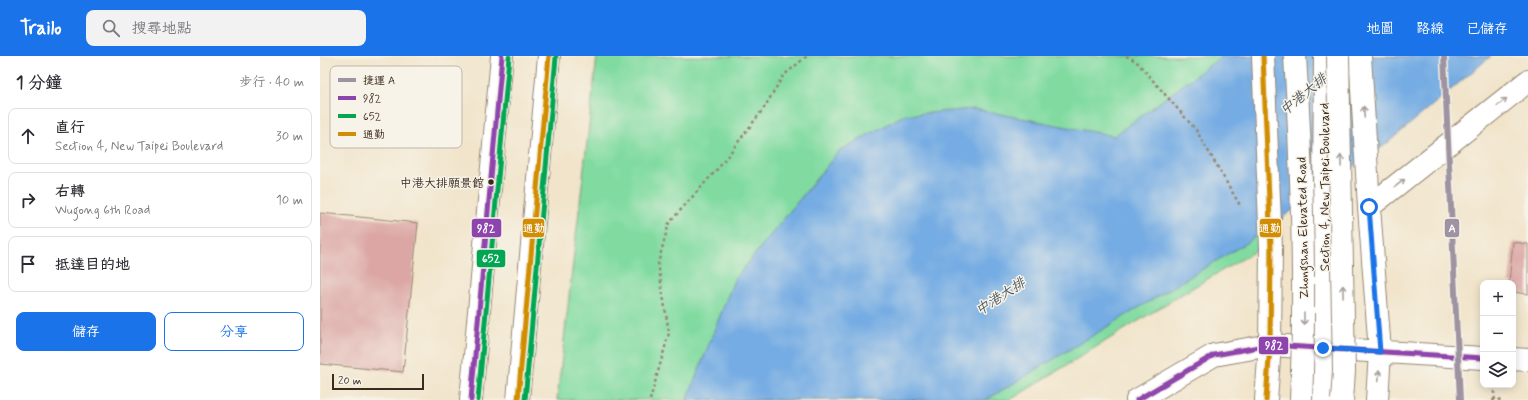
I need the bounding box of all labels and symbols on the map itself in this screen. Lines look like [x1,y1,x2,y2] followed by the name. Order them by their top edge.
[330,66,462,148] legend
[1276,69,1333,119] water label: 中港大排
[363,74,395,88] text: 捷運 A
[363,92,381,106] text: 982
[1496,97,1507,106] one-way arrow
[1317,103,1334,271] street label: Section 4, New Taipei Boulevard
[1360,106,1367,119] one-way arrow
[363,110,381,124] text: 652
[363,128,385,142] text: 通勤
[1337,155,1345,168] one-way arrow
[1294,157,1315,299] street label: Zhongshan Elevated Road
[400,176,484,192] place label: 中港大排願景館
[486,177,496,187] marker: 中港大排願景館
[1394,178,1405,187] one-way arrow
[1360,198,1378,216] route start
[471,218,502,238] line badge: 982
[522,218,545,238] line badge: 通勤
[1259,218,1282,238] line badge: 通勤
[1444,218,1460,238] line badge: A
[477,222,495,236] text: 982
[523,222,545,236] text: 通勤
[1259,222,1281,236] text: 通勤
[1448,222,1456,236] text: A
[476,249,506,268] line badge: 652
[482,252,500,266] text: 652
[972,273,1031,320] water label: 中港大排
[1339,285,1347,298] one-way arrow
[1300,312,1308,325] one-way arrow
[1258,336,1289,355] line badge: 982
[1265,339,1283,353] text: 982
[1314,339,1332,357] route end
[1375,370,1382,383] one-way arrow
[332,372,424,391] scale bar

